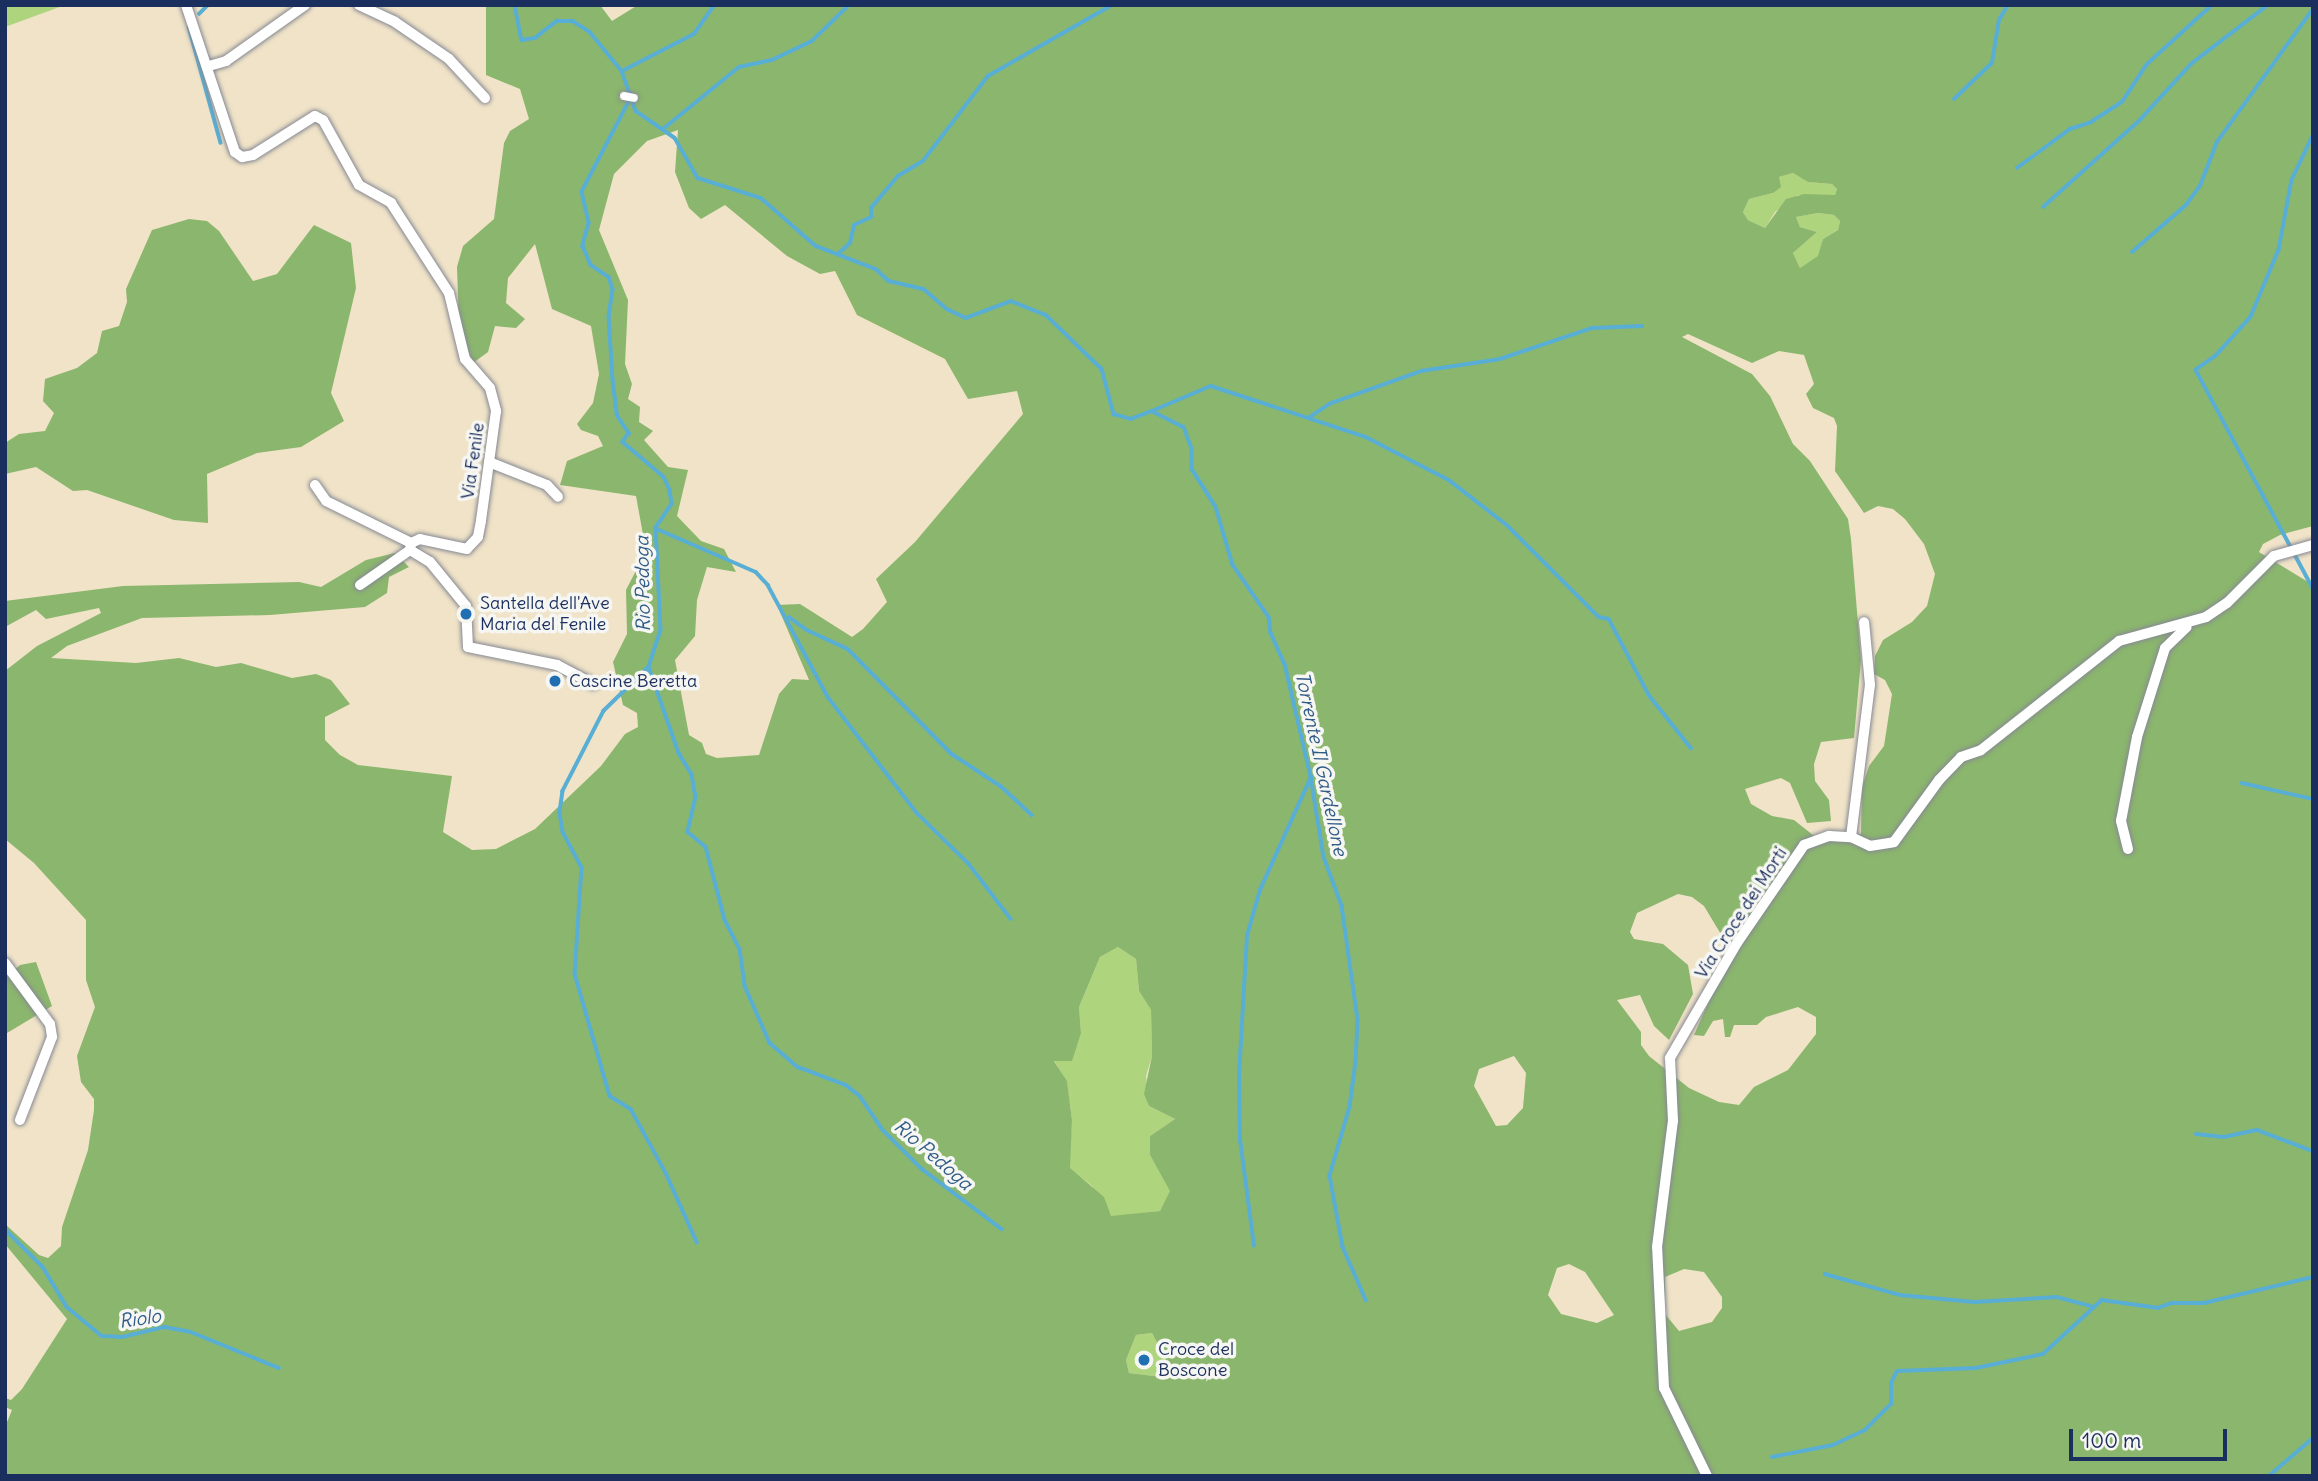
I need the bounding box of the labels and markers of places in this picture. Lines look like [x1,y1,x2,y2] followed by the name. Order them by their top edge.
[480,593,610,636] place label: Santella dell'Ave Maria del Fenile
[458,606,474,622] marker: Santella dell'Ave Maria del Fenile
[569,670,697,692] place label: Cascine Beretta
[547,673,563,689] marker: Cascine Beretta
[1158,1339,1234,1382] place label: Croce del Boscone
[1136,1352,1152,1368] marker: Croce del Boscone

